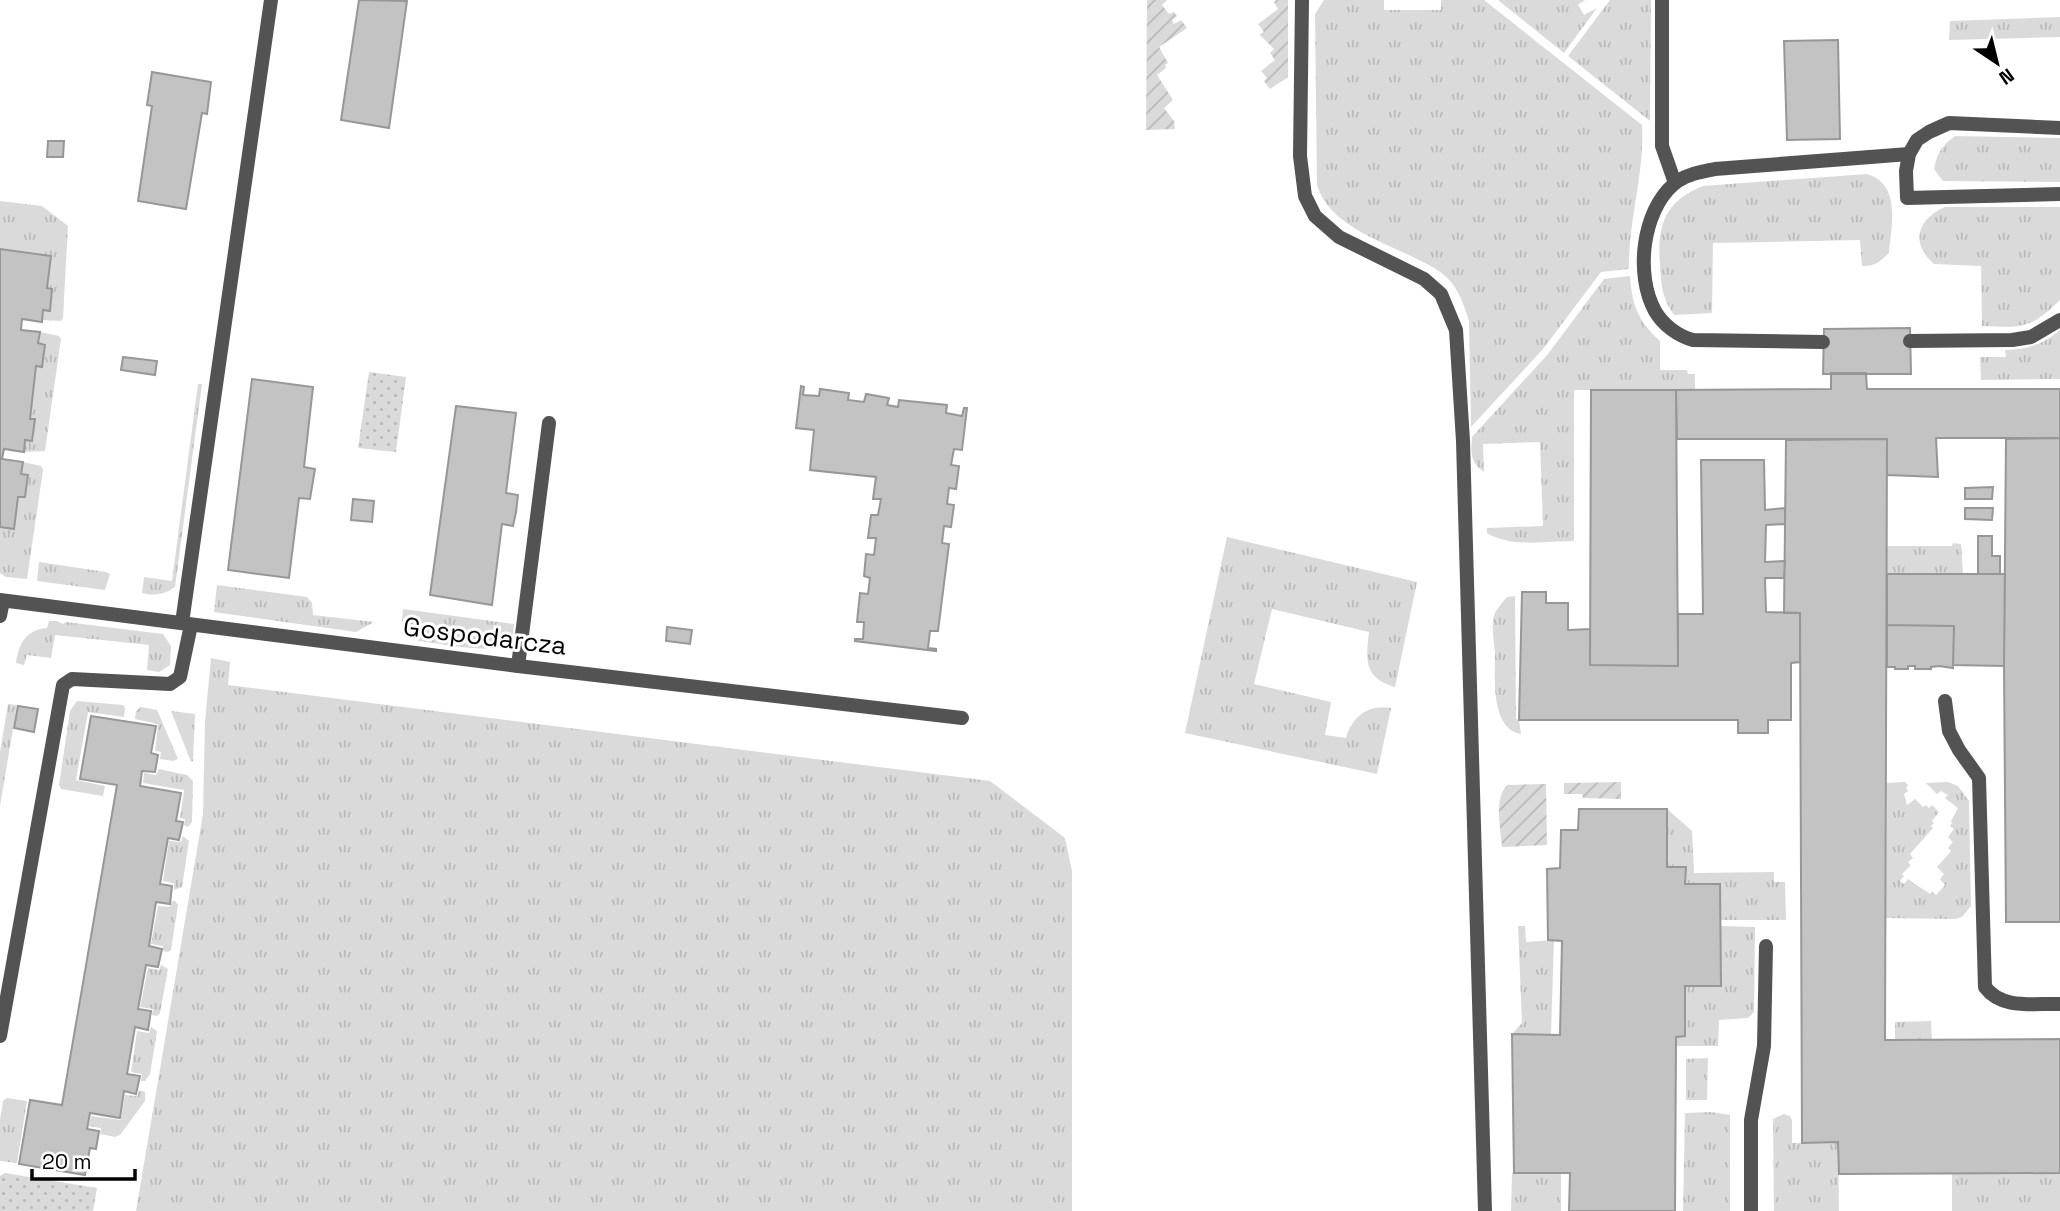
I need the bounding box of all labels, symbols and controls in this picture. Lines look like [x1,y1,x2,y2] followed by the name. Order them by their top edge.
[1962,28,2032,98] north arrow
[1994,63,2019,90] text: N
[401,609,569,663] street label: Gospodarcza
[32,1138,135,1182] scale bar
[42,1148,92,1175] text: 20 m

